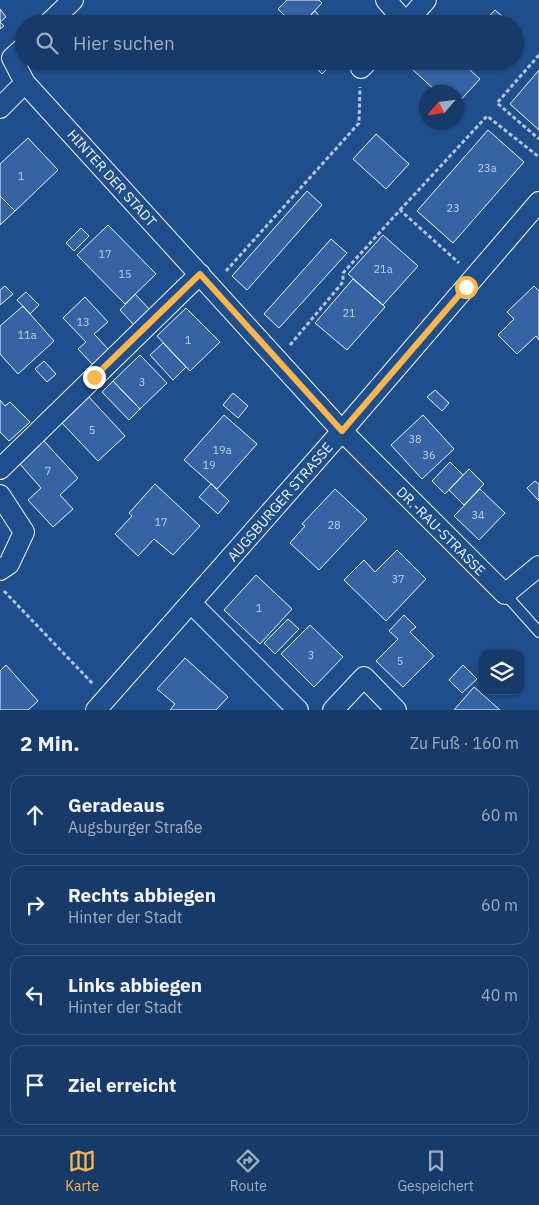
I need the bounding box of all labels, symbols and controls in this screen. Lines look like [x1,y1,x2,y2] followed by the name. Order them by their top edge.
[15,15,524,70] search box
[33,29,61,57] icon: search
[73,31,175,55] text: Hier suchen
[419,85,464,130] north arrow
[64,126,160,230] street label: HINTER DER STADT
[477,161,497,175] house number: 23a
[18,169,25,183] house number: 1
[446,201,460,215] house number: 23
[98,247,112,261] house number: 17
[373,262,393,276] house number: 21a
[118,267,132,281] house number: 15
[455,276,478,299] route start
[342,306,356,320] house number: 21
[76,315,90,329] house number: 13
[17,328,37,342] house number: 11a
[185,333,192,347] house number: 1
[83,366,106,389] route end
[139,375,145,389] house number: 3
[89,423,95,437] house number: 5
[408,432,422,446] house number: 38
[223,439,337,565] street label: AUGSBURGER STRASSE
[212,443,232,457] house number: 19a
[422,448,436,462] house number: 36
[202,458,216,472] house number: 19
[45,464,51,478] house number: 7
[393,483,489,579] street label: DR.-RAU-STRASSE
[471,508,485,522] house number: 34
[154,515,168,529] house number: 17
[327,518,341,532] house number: 28
[391,572,405,586] house number: 37
[256,601,263,615] house number: 1
[308,648,314,662] house number: 3
[479,650,524,695] map controls
[479,650,524,695] button: layers
[397,654,403,668] house number: 5
[20,729,80,757] text: 2 Min.
[410,733,519,753] text: Zu Fuß · 160 m
[68,793,165,817] text: Geradeaus
[21,801,49,829] icon: ahead
[481,805,518,825] text: 60 m
[68,817,203,837] text: Augsburger Straße
[68,883,216,907] text: Rechts abbiegen
[21,891,49,919] icon: right
[481,895,518,915] text: 60 m
[68,907,182,927] text: Hinter der Stadt
[68,973,202,997] text: Links abbiegen
[21,981,49,1009] icon: left
[481,985,518,1005] text: 40 m
[68,997,182,1017] text: Hinter der Stadt
[21,1071,49,1099] icon: arrive
[68,1073,176,1097] text: Ziel erreicht
[65,1147,99,1195] tab: Karte
[230,1147,267,1195] tab: Route
[397,1147,474,1195] tab: Gespeichert

